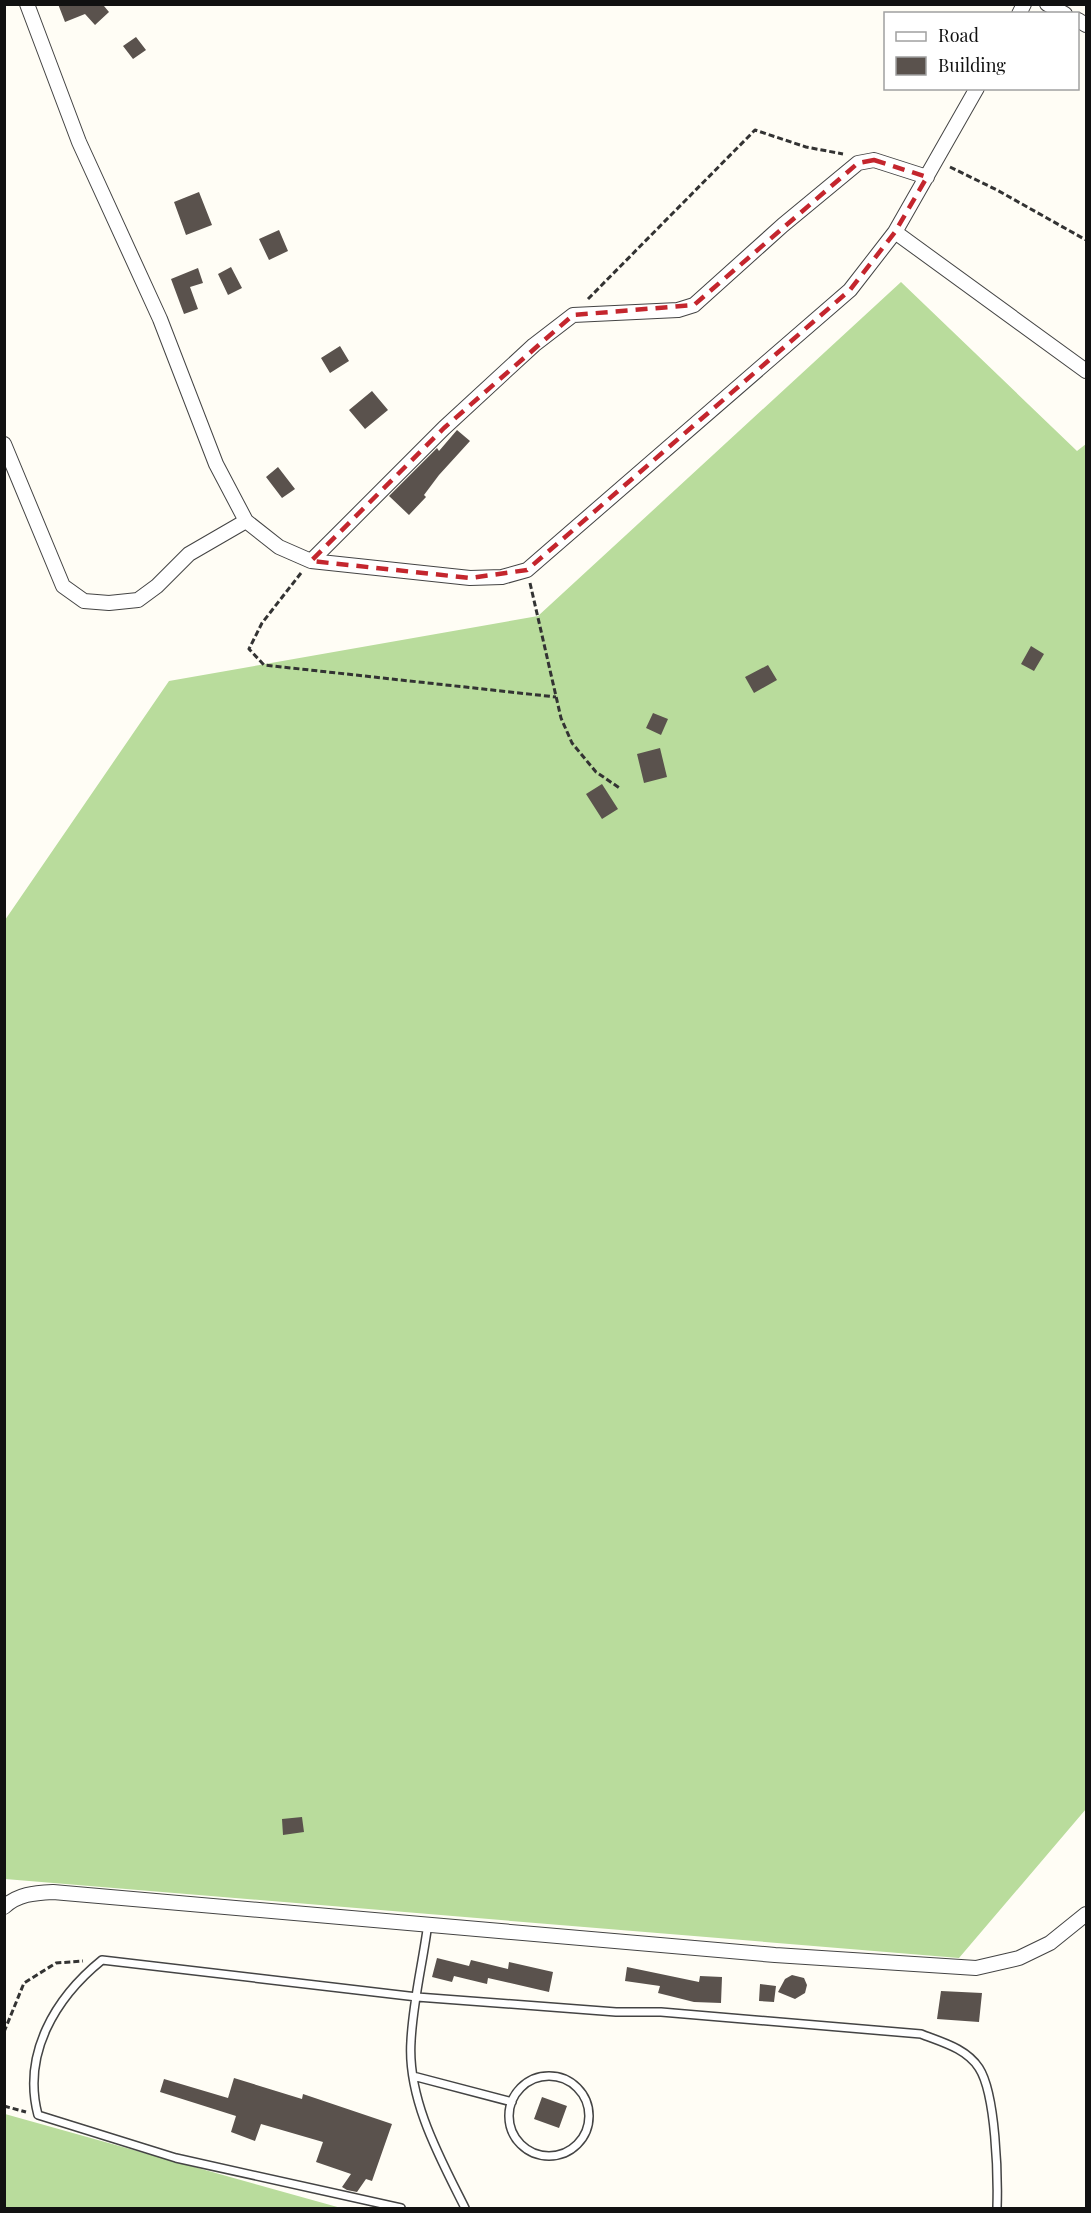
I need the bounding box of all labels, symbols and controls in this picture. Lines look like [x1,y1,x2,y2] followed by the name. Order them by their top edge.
[884,12,1079,90] legend
[938,23,979,47] text: Road
[938,53,1006,77] text: Building

